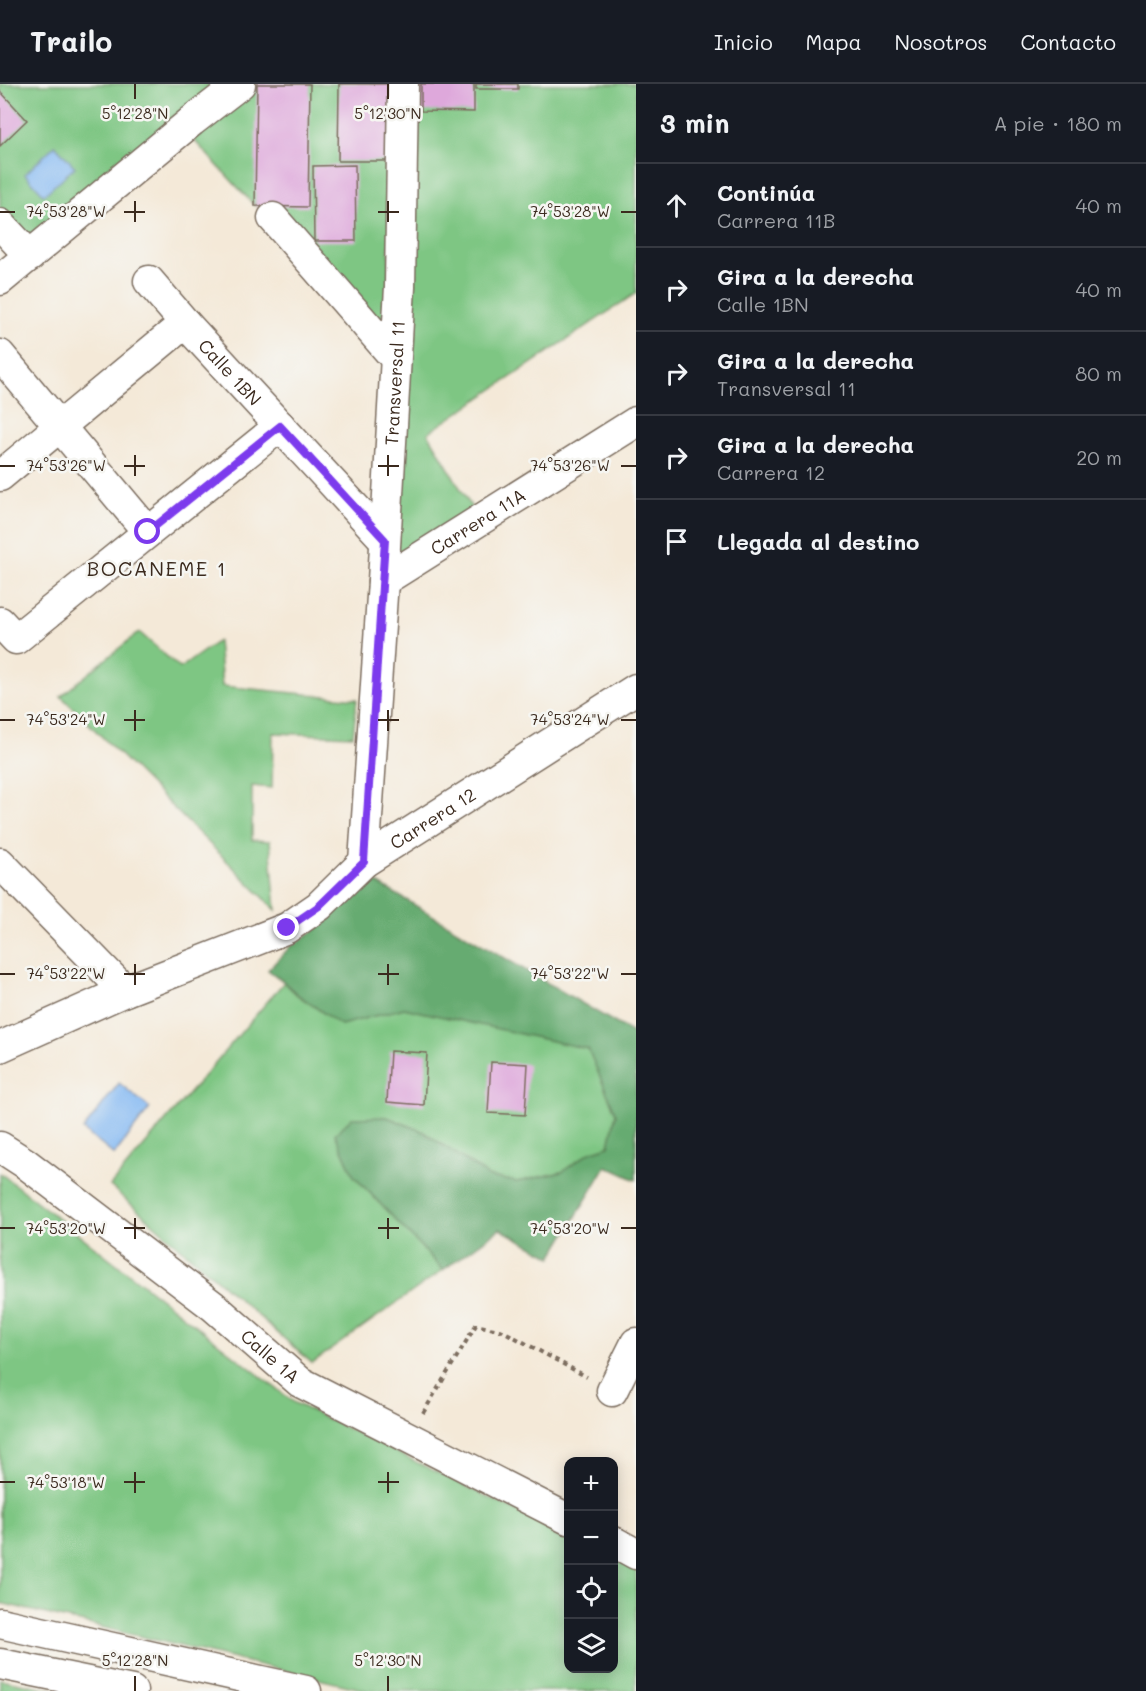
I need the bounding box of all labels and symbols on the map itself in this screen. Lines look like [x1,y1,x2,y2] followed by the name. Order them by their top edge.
[102,103,168,123] text: 5°12'28"N
[354,103,422,123] text: 5°12'30"N
[26,201,106,221] text: 74°53'28"W
[530,201,610,221] text: 74°53'28"W
[379,320,410,446] street label: Transversal 11
[193,334,267,411] street label: Calle 1BN
[26,455,106,475] text: 74°53'26"W
[530,455,610,475] text: 74°53'26"W
[426,483,530,560] street label: Carrera 11A
[134,518,160,544] route start
[87,555,227,581] district label: BOCANEME 1
[26,709,106,729] text: 74°53'24"W
[530,709,610,729] text: 74°53'24"W
[385,782,480,855] street label: Carrera 12
[273,914,299,940] route end
[27,963,105,983] text: 74°53'22"W
[531,963,609,983] text: 74°53'22"W
[26,1218,106,1238] text: 74°53'20"W
[530,1218,610,1238] text: 74°53'20"W
[236,1324,305,1388] street label: Calle 1A
[27,1472,105,1492] text: 74°53'18"W
[102,1650,168,1670] text: 5°12'28"N
[354,1650,422,1670] text: 5°12'30"N

